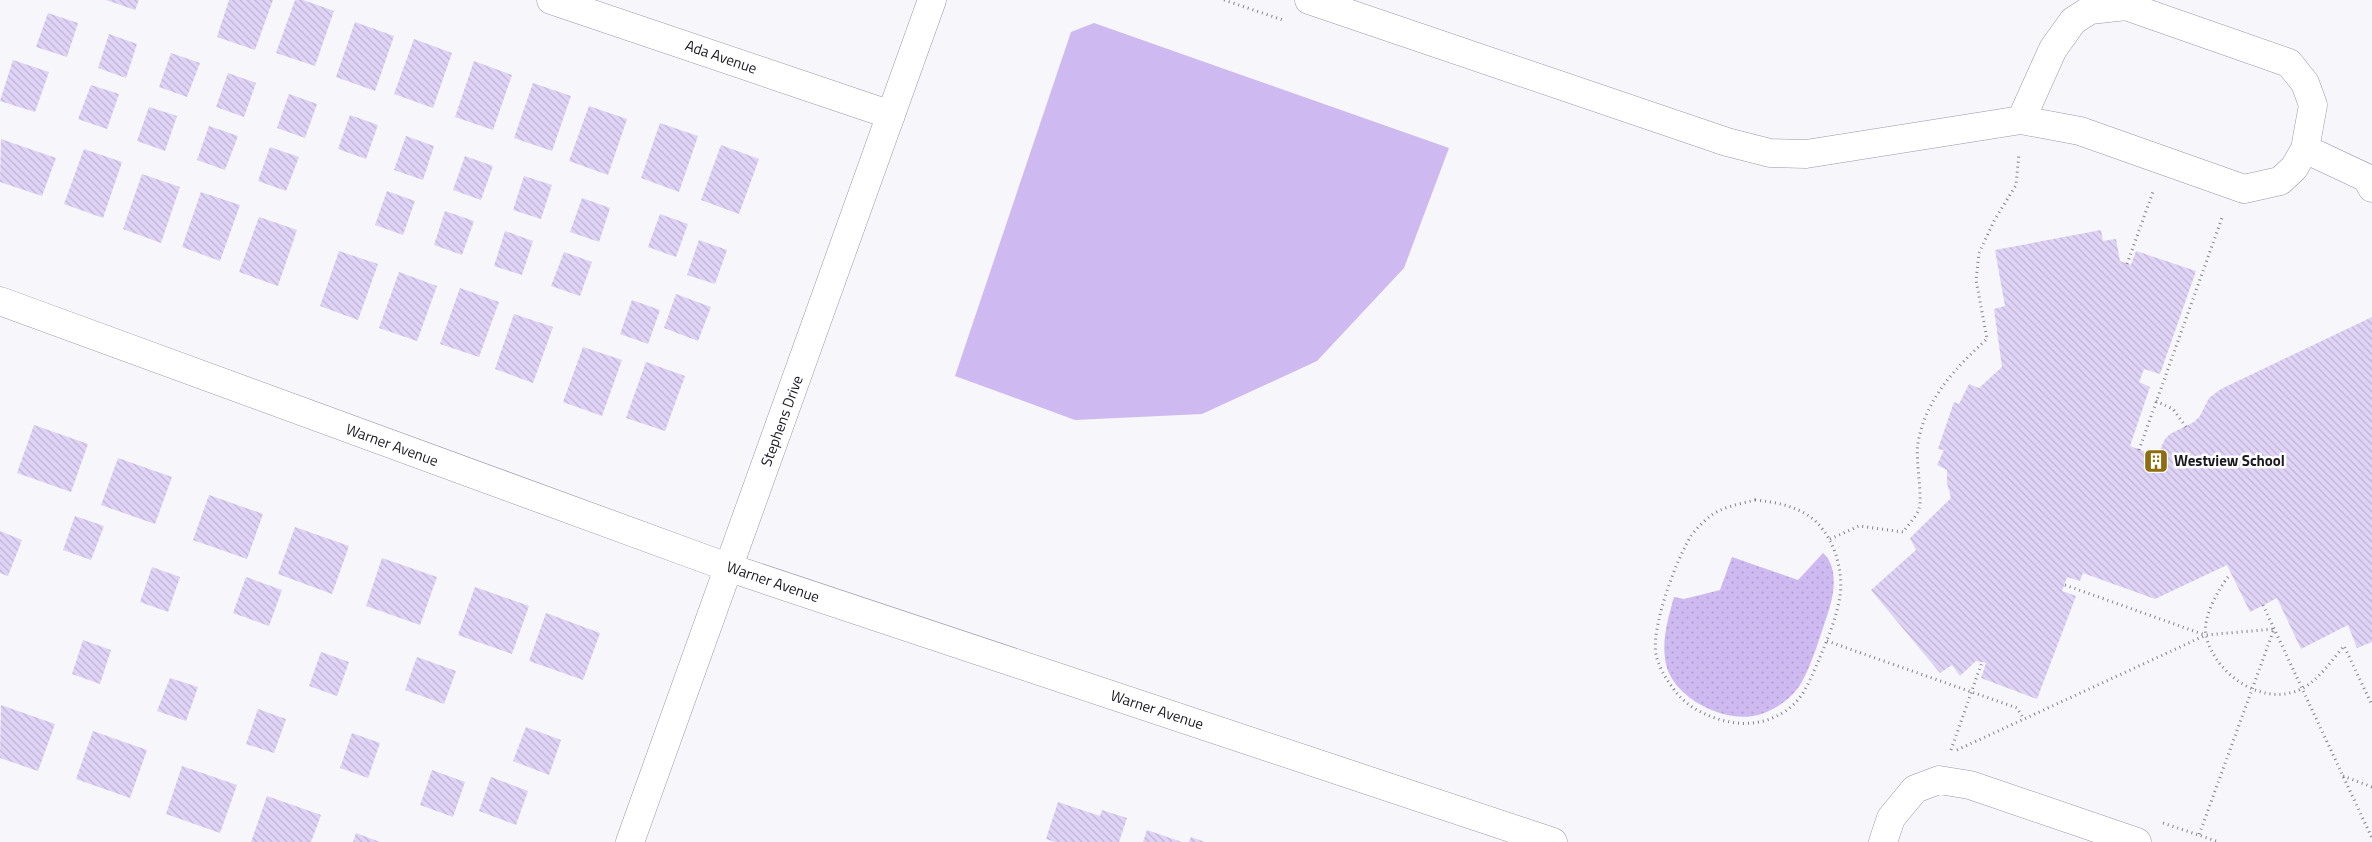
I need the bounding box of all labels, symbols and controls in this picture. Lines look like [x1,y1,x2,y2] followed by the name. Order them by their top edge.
[682,34,760,80] street label: Ada Avenue
[754,372,809,470] street label: Stephens Drive
[343,417,442,472] street label: Warner Avenue
[2143,448,2169,474] building icon: Westview School
[2174,449,2285,472] place label: Westview School
[724,555,823,608] street label: Warner Avenue
[1108,684,1207,735] street label: Warner Avenue

